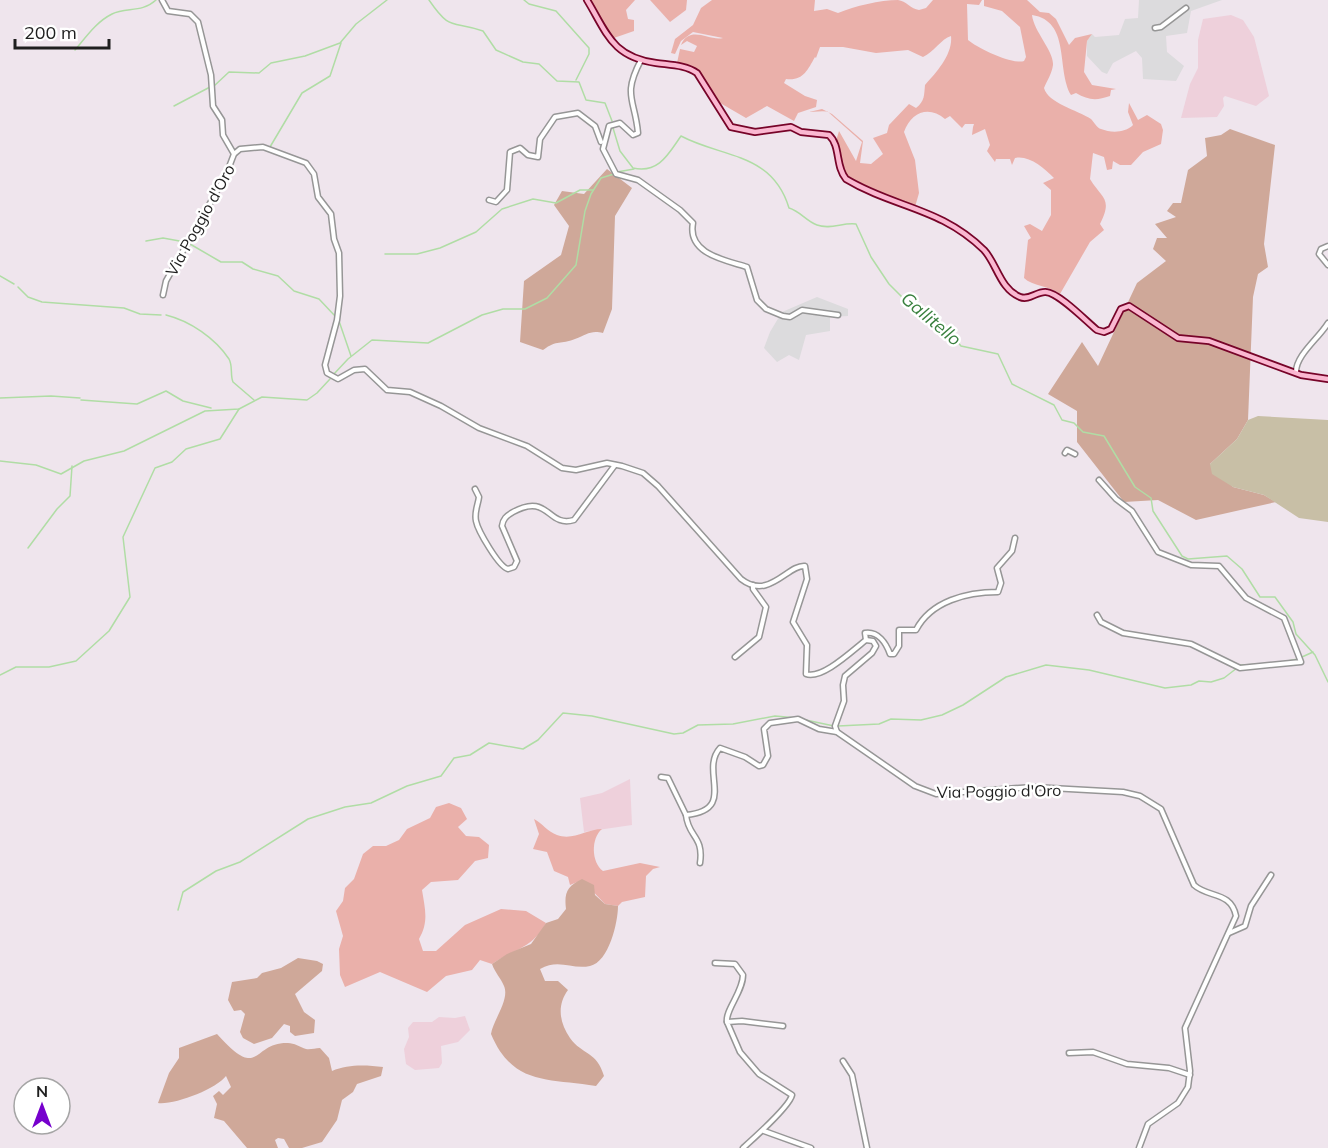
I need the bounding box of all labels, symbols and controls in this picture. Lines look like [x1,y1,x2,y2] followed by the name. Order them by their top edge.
[15,12,110,50] scale bar
[24,21,77,44] text: 200 m
[161,161,239,279] street label: Via Poggio d'Oro
[896,287,966,350] water label: Gallitello
[936,780,1062,802] street label: Via Poggio d'Oro
[12,1076,72,1136] north arrow
[36,1081,48,1101] text: N

